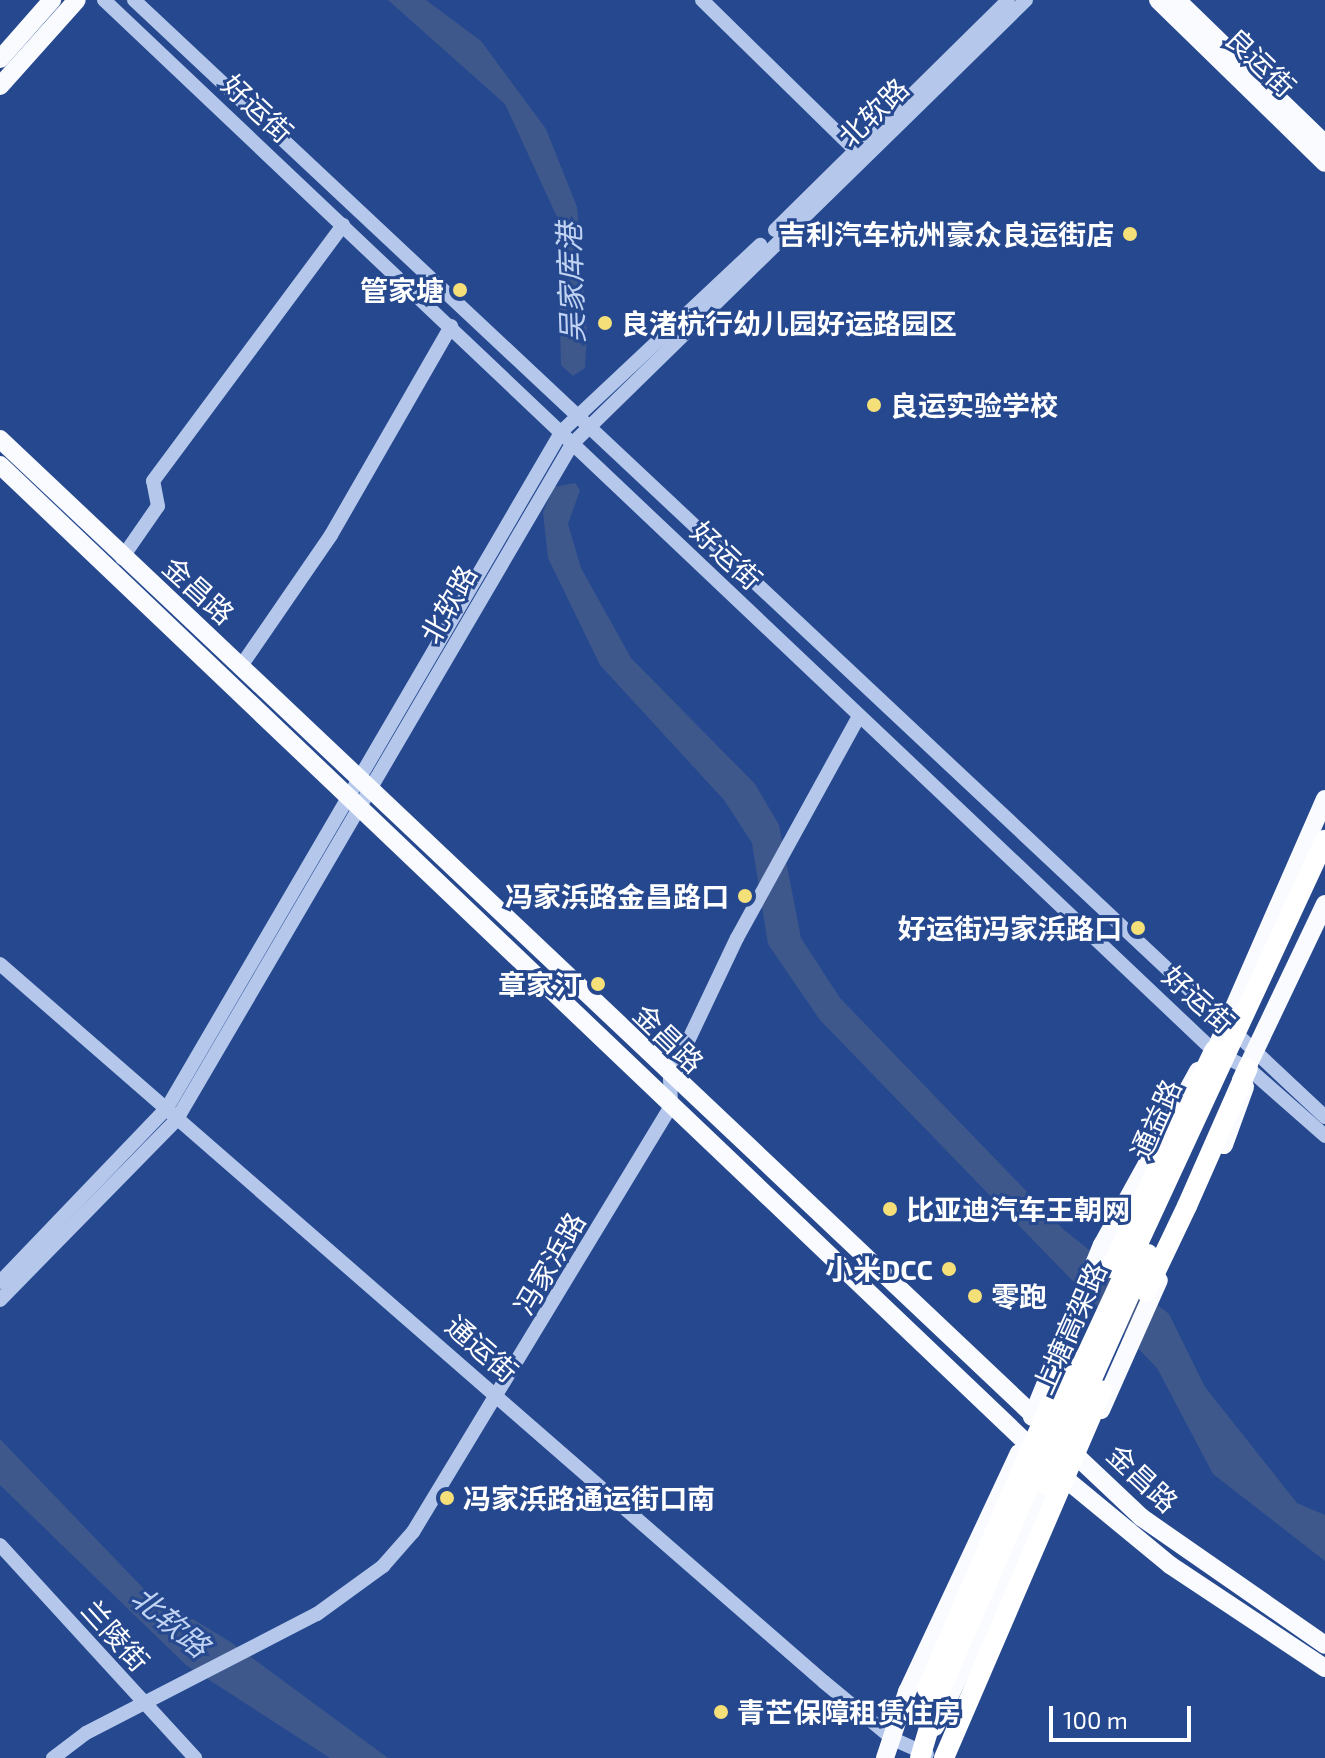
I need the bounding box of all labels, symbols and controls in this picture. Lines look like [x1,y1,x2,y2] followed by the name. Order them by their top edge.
[1219,21,1303,103] street label: 良运街
[216,67,300,149] street label: 好运街
[831,71,915,153] street label: 北软路
[778,217,1114,251] place label: 吉利汽车杭州豪众良运街店
[550,222,590,344] water label: 吴家库港
[1121,225,1139,243] marker: 吉利汽车杭州豪众良运街店
[360,273,444,307] place label: 管家塘
[451,281,469,299] marker: 管家塘
[621,306,957,340] place label: 良渚杭行幼儿园好运路园区
[596,314,614,332] marker: 良渚杭行幼儿园好运路园区
[890,388,1058,422] place label: 良运实验学校
[865,396,883,414] marker: 良运实验学校
[685,514,769,596] street label: 好运街
[157,549,241,631] street label: 金昌路
[413,559,483,649] street label: 北软路
[505,879,729,913] place label: 冯家浜路金昌路口
[736,887,754,905] marker: 冯家浜路金昌路口
[898,911,1122,945] place label: 好运街冯家浜路口
[1129,919,1147,937] marker: 好运街冯家浜路口
[1157,958,1241,1040] street label: 好运街
[498,967,582,1001] place label: 章家汀
[589,975,607,993] marker: 章家汀
[627,997,711,1079] street label: 金昌路
[1123,1074,1187,1164] street label: 通益路
[906,1192,1130,1226] place label: 比亚迪汽车王朝网
[881,1200,899,1218] marker: 比亚迪汽车王朝网
[506,1206,592,1320] street label: 冯家浜路
[825,1252,933,1286] place label: 小米DCC
[1025,1257,1113,1399] street label: 上塘高架路
[940,1260,958,1278] marker: 小米DCC
[991,1279,1047,1313] place label: 零跑
[966,1287,984,1305] marker: 零跑
[439,1308,525,1388] street label: 通运街
[1101,1437,1185,1519] street label: 金昌路
[463,1481,715,1515] place label: 冯家浜路通运街口南
[438,1489,456,1507] marker: 冯家浜路通运街口南
[125,1578,217,1664] water label: 北软路
[75,1593,157,1677] street label: 兰陵街
[1053,1690,1195,1740] scale bar
[737,1695,961,1729] place label: 青芒保障租赁住房
[712,1703,730,1721] marker: 青芒保障租赁住房
[1063,1705,1128,1734] text: 100 m

